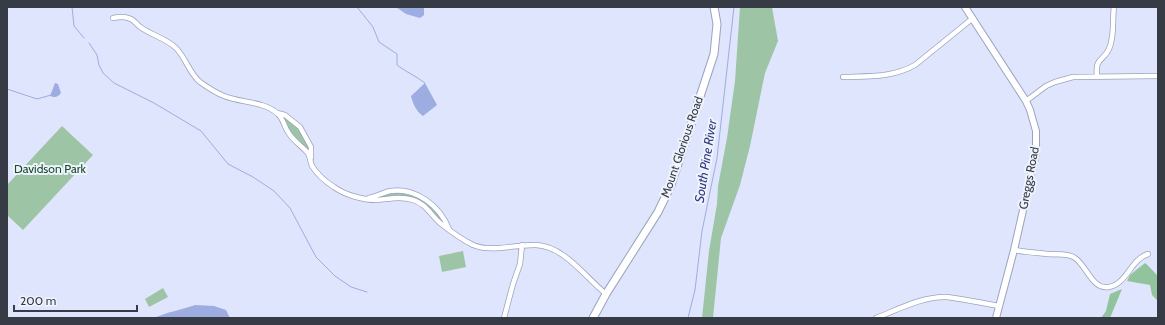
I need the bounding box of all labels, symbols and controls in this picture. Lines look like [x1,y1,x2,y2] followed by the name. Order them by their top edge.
[657,94,706,199] street label: Mount Glorious Road
[691,117,720,204] water label: South Pine River
[1015,145,1042,210] street label: Greggs Road
[14,161,87,176] park label: Davidson Park
[14,287,137,313] scale bar
[20,293,56,308] text: 200 m

